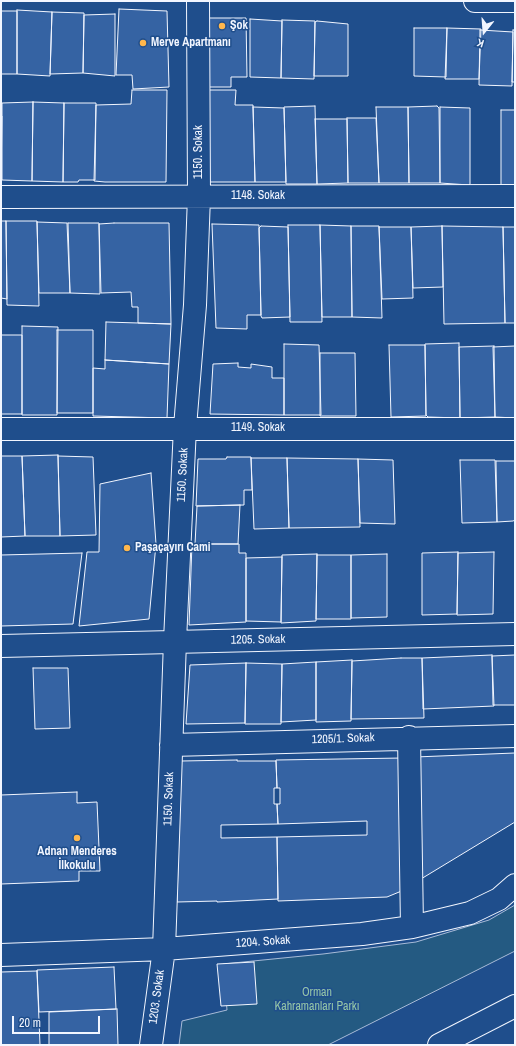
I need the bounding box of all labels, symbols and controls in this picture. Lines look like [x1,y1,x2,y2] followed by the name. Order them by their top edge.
[464,12,504,52] north arrow
[230,19,248,33] place label: Şok
[217,21,227,31] marker: Şok
[151,36,231,50] place label: Merve Apartmanı
[475,36,486,51] text: K
[138,38,148,48] marker: Merve Apartmanı
[192,125,206,179] street label: 1150. Sokak
[231,189,285,203] street label: 1148. Sokak
[231,421,285,435] street label: 1149. Sokak
[174,448,192,502] street label: 1150. Sokak
[135,541,210,555] place label: Paşaçayırı Cami
[122,543,132,553] marker: Paşaçayırı Cami
[231,632,285,648] street label: 1205. Sokak
[311,731,375,747] street label: 1205/1. Sokak
[161,772,177,826] street label: 1150. Sokak
[72,833,82,843] marker: Adnan Menderes İlkokulu
[37,845,117,873] place label: Adnan Menderes İlkokulu
[235,933,291,951] street label: 1204. Sokak
[146,969,168,1025] street label: 1203. Sokak
[275,986,359,1014] park label: Orman Kahramanları Parkı
[14,1008,102,1034] scale bar
[19,1015,41,1031] text: 20 m

